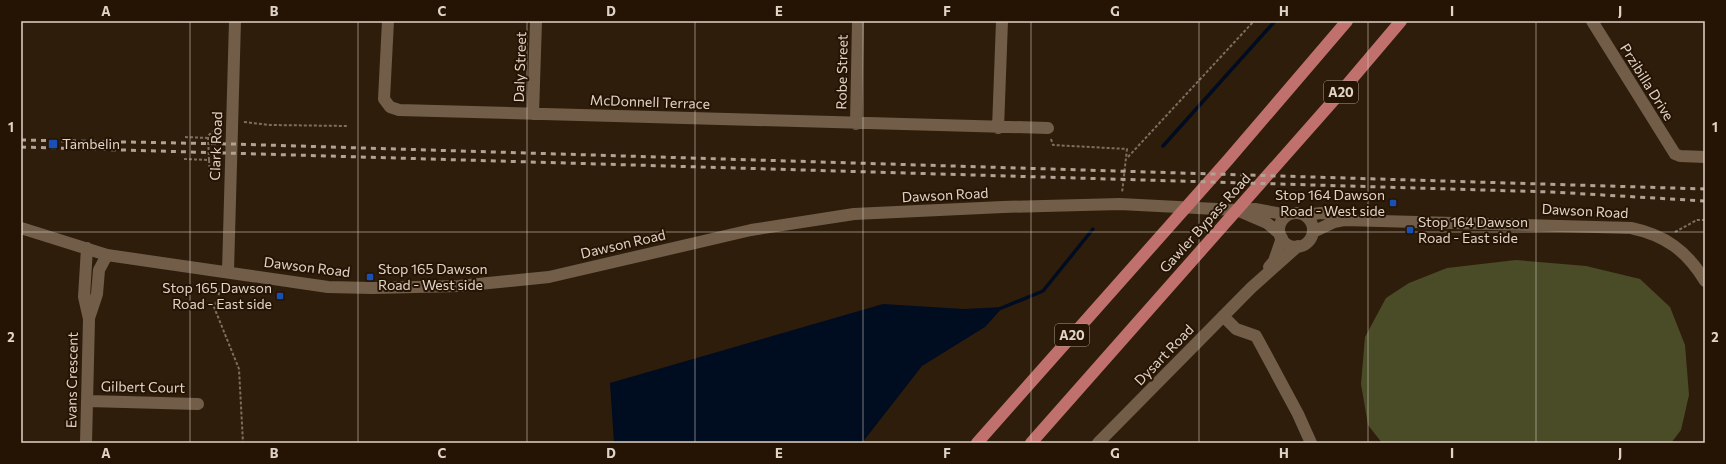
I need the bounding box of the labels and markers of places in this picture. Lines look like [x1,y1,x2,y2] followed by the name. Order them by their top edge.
[62,135,120,152] place label: Tambelin
[47,138,59,150] marker: Tambelin
[1275,186,1385,219] place label: Stop 164 Dawson Road - West side
[1388,198,1398,208] marker: Stop 164 Dawson Road - West side
[1418,213,1528,246] place label: Stop 164 Dawson Road - East side
[1405,225,1415,235] marker: Stop 164 Dawson Road - East side
[378,260,488,293] place label: Stop 165 Dawson Road - West side
[365,272,375,282] marker: Stop 165 Dawson Road - West side
[162,279,272,312] place label: Stop 165 Dawson Road - East side
[275,291,285,301] marker: Stop 165 Dawson Road - East side

